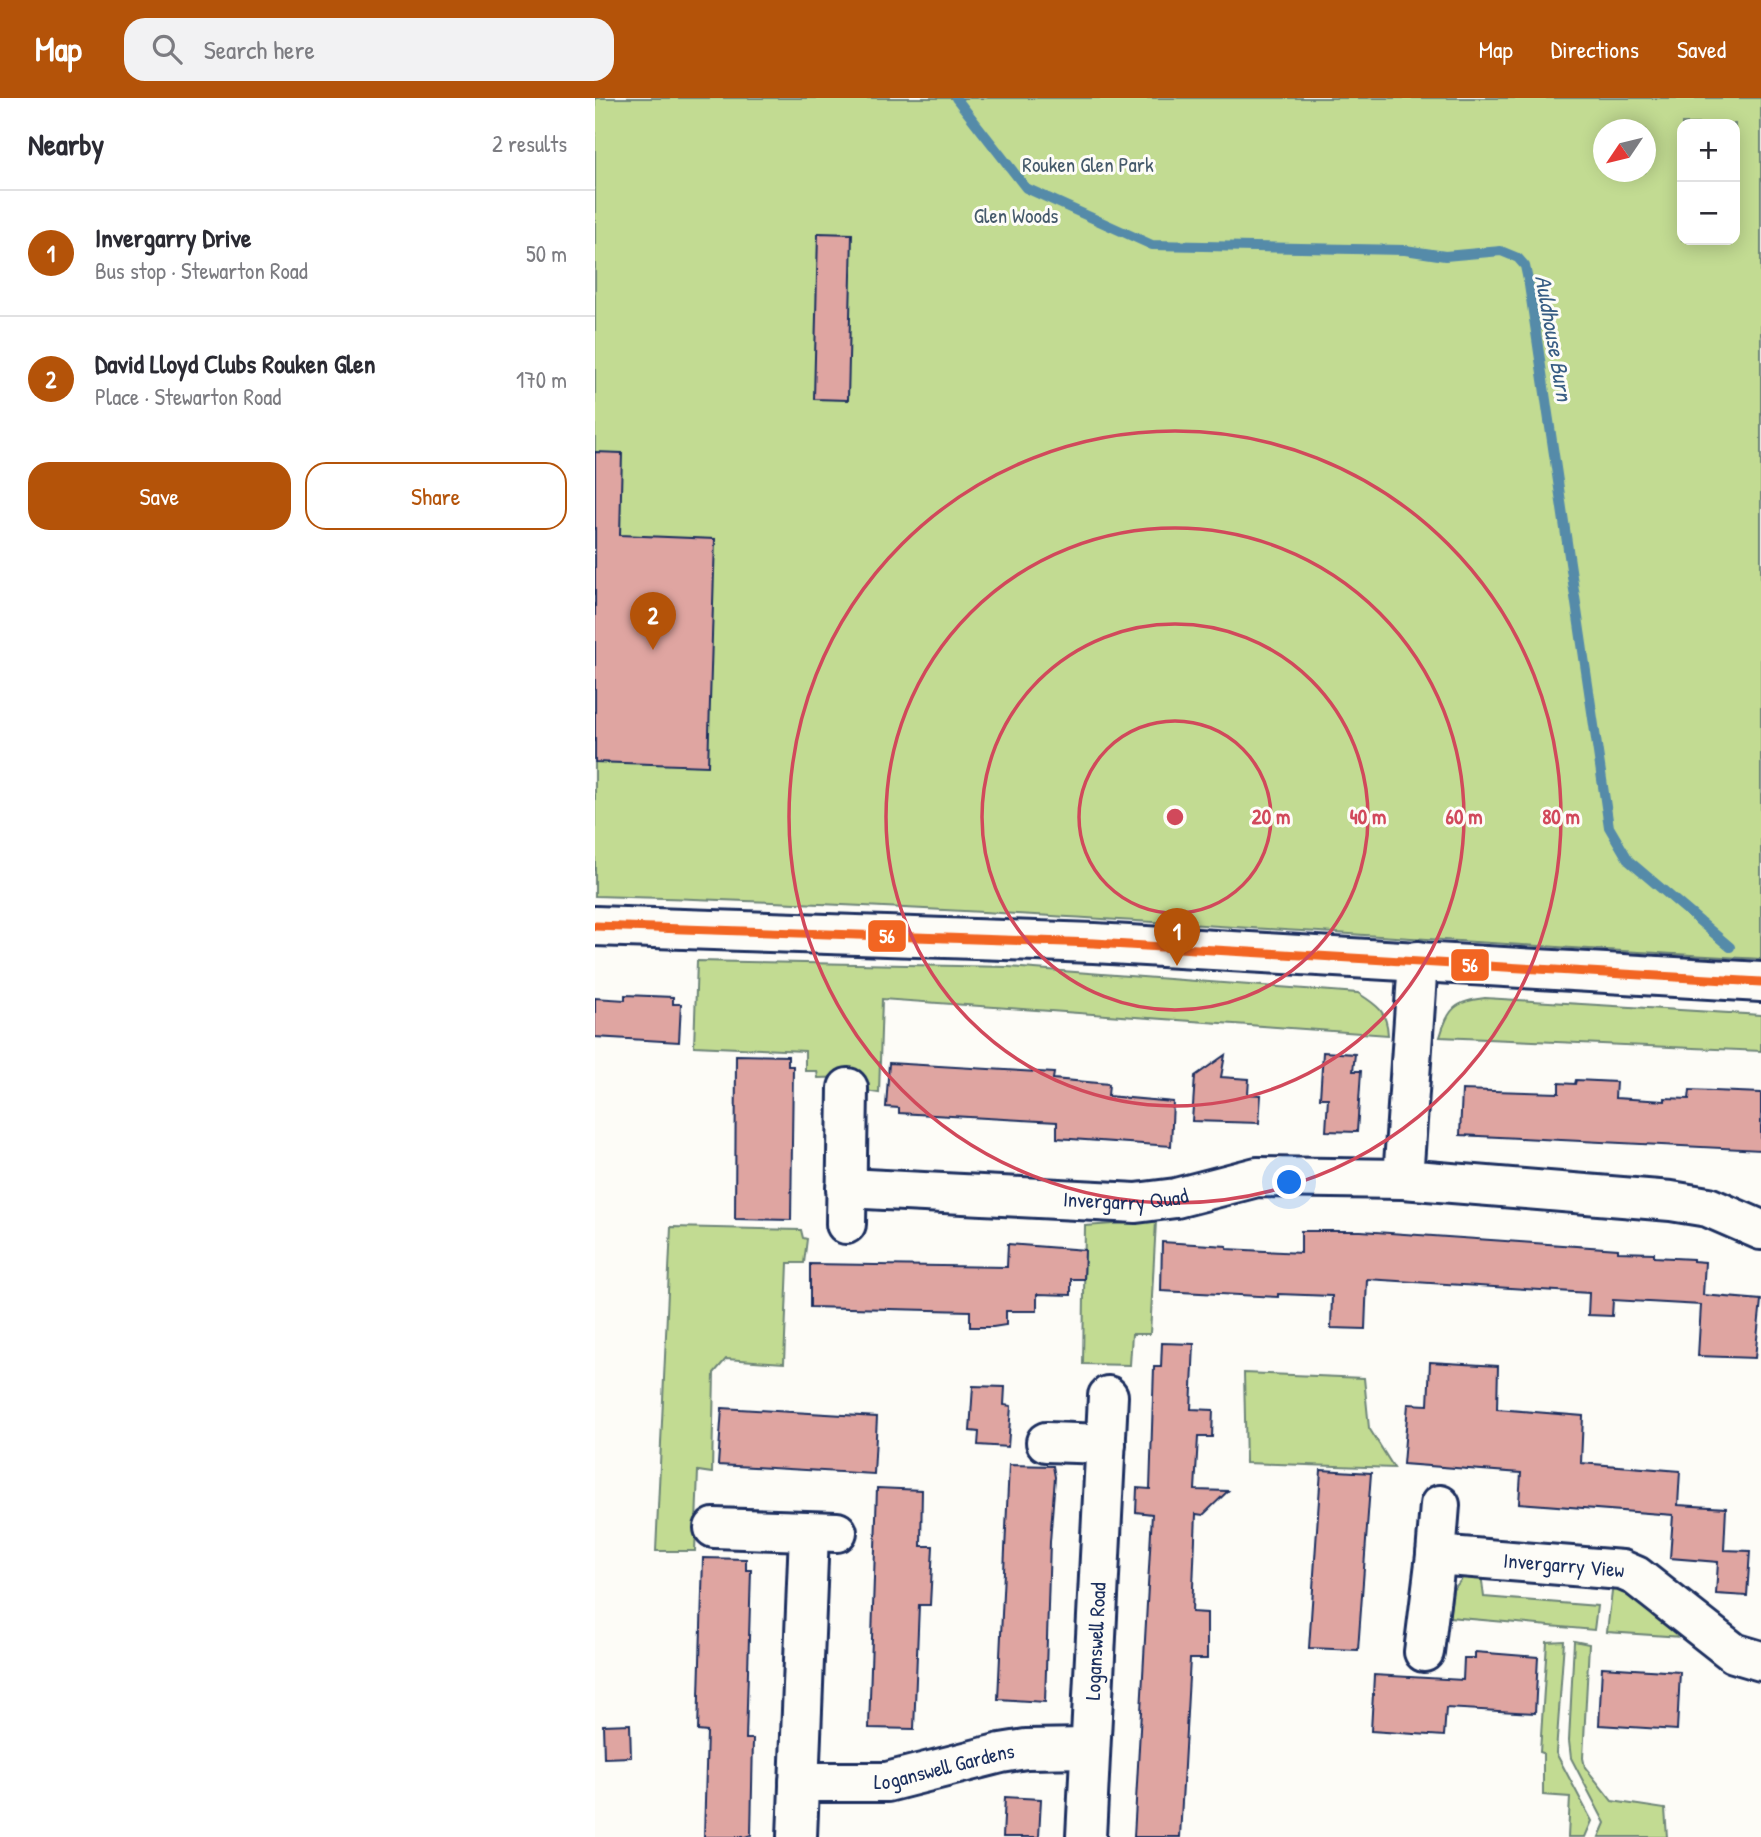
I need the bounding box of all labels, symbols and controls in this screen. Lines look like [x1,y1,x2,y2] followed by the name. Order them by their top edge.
[124,18,614,81] search box
[35,27,82,71] text: Map
[148,30,186,68] icon: search
[204,32,315,67] text: Search here
[1479,33,1513,65] text: Map
[1551,33,1639,65] text: Directions
[1677,33,1726,65] text: Saved
[1593,119,1656,182] north arrow
[1677,119,1740,245] map controls
[1677,119,1740,182] button: +
[28,124,104,164] text: Nearby
[492,128,567,159] text: 2 results
[1022,150,1154,179] park label: Rouken Glen Park
[1677,182,1740,245] button: −
[974,201,1058,230] park label: Glen Woods
[95,220,251,255] text: Invergarry Drive
[47,238,55,269] text: 1
[526,238,567,269] text: 50 m
[95,255,308,286] text: Bus stop · Stewarton Road
[1528,273,1581,405] water label: Auldhouse Burn
[95,346,375,381] text: David Lloyd Clubs Rouken Glen
[46,364,56,395] text: 2
[516,364,567,395] text: 170 m
[95,381,281,412] text: Place · Stewarton Road
[28,462,291,530] button: Save
[305,462,567,530] button: Share
[630,592,676,650] pin: 2
[1252,802,1290,831] text: 20 m
[1350,802,1386,831] text: 40 m
[1446,802,1482,831] text: 60 m
[1542,802,1580,831] text: 80 m
[1163,805,1187,829] centre of rings
[1154,908,1200,966] pin: 1
[867,919,907,953] line badge: 56
[879,923,895,949] text: 56
[1450,948,1490,982] line badge: 56
[1462,952,1478,978] text: 56
[1272,1165,1306,1199] your location
[1062,1180,1191,1217] street label: Invergarry Quad
[1502,1545,1626,1584] street label: Invergarry View
[1078,1582,1113,1701] street label: Loganswell Road
[874,1736,1016,1796] street label: Loganswell Gardens

